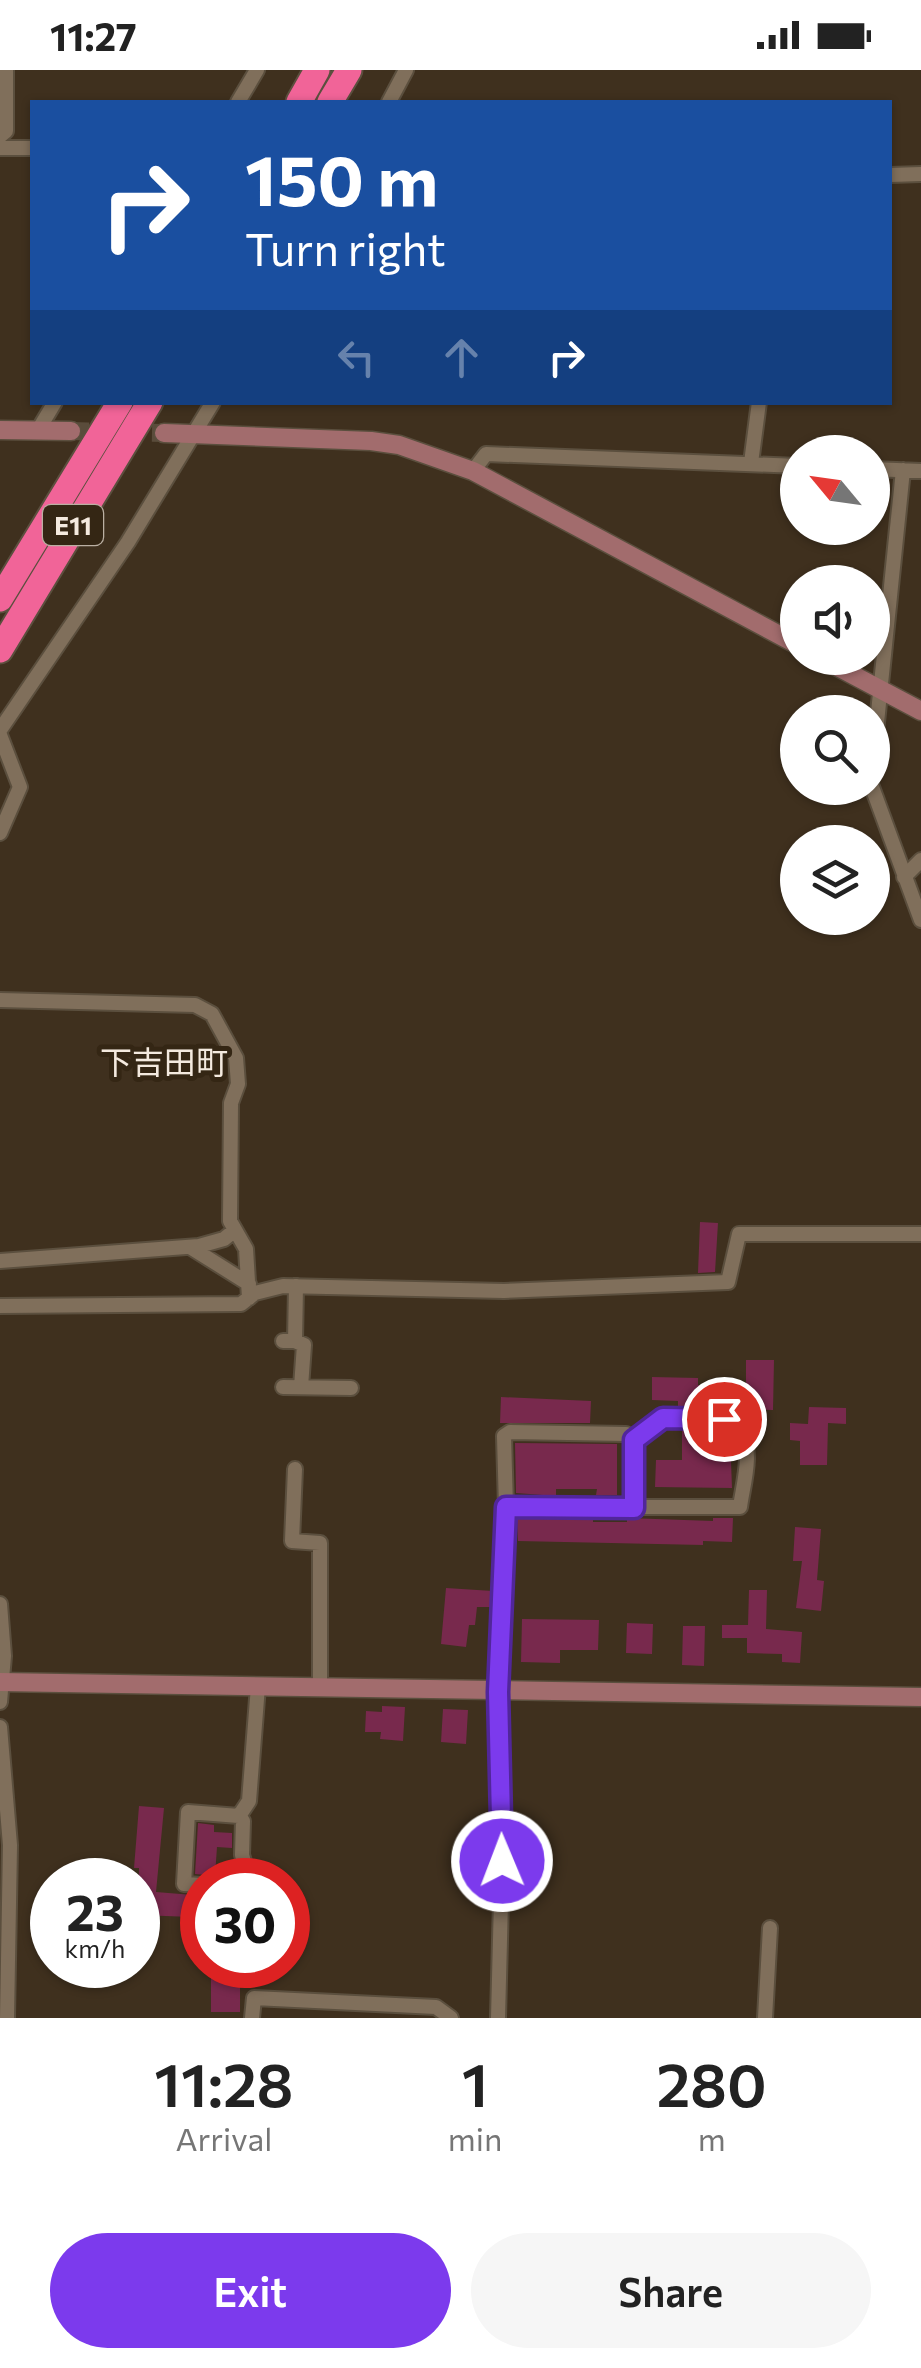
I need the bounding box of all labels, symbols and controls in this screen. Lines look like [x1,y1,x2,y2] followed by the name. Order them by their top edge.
[50,12,137,59] text: 11:27
[245,135,438,220] text: 150 m
[80,140,210,270] icon: right
[245,220,446,275] text: Turn right
[329,330,384,385] icon: left
[434,330,489,385] icon: ahead
[539,330,594,385] icon: right
[780,435,890,545] north arrow
[780,435,890,935] map controls
[43,505,103,545] road number: E11
[780,565,890,675] button: sound
[780,695,890,805] button: search
[780,825,890,935] button: layers
[100,1041,228,1081] district label: 下吉田町
[682,1377,767,1462] pin
[697,1392,752,1447] icon: arrive
[450,1809,554,1913] position arrow
[180,1858,310,1988] speed limit sign: 30
[66,1880,124,1941] text: 23
[65,1933,125,1963] text: km/h
[154,2046,293,2119] text: 11:28
[462,2046,488,2119] text: 1
[657,2046,767,2119] text: 280
[175,2118,272,2158] text: Arrival
[448,2118,502,2158] text: min
[698,2118,726,2158] text: m
[50,2233,451,2348] button: Exit
[471,2233,871,2348] button: Share

